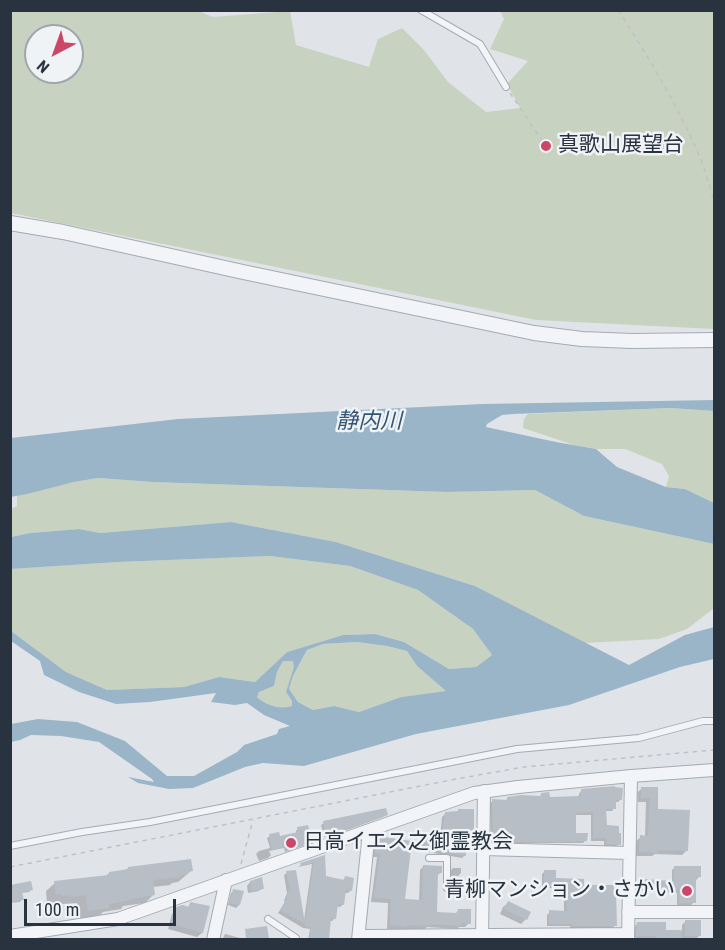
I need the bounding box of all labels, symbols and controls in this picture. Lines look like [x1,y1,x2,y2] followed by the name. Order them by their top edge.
[24,24,84,84] north arrow
[33,56,53,77] text: N
[558,133,684,159] place label: 真歌山展望台
[539,139,553,153] marker: 真歌山展望台
[336,409,402,435] water label: 静内川
[303,830,513,856] place label: 日高イエス之御霊教会
[284,836,298,850] marker: 日高イエス之御霊教会
[444,878,675,904] place label: 青柳マンション・さかい
[680,884,694,898] marker: 青柳マンション・さかい
[27,887,178,925] scale bar
[35,899,79,920] text: 100 m

